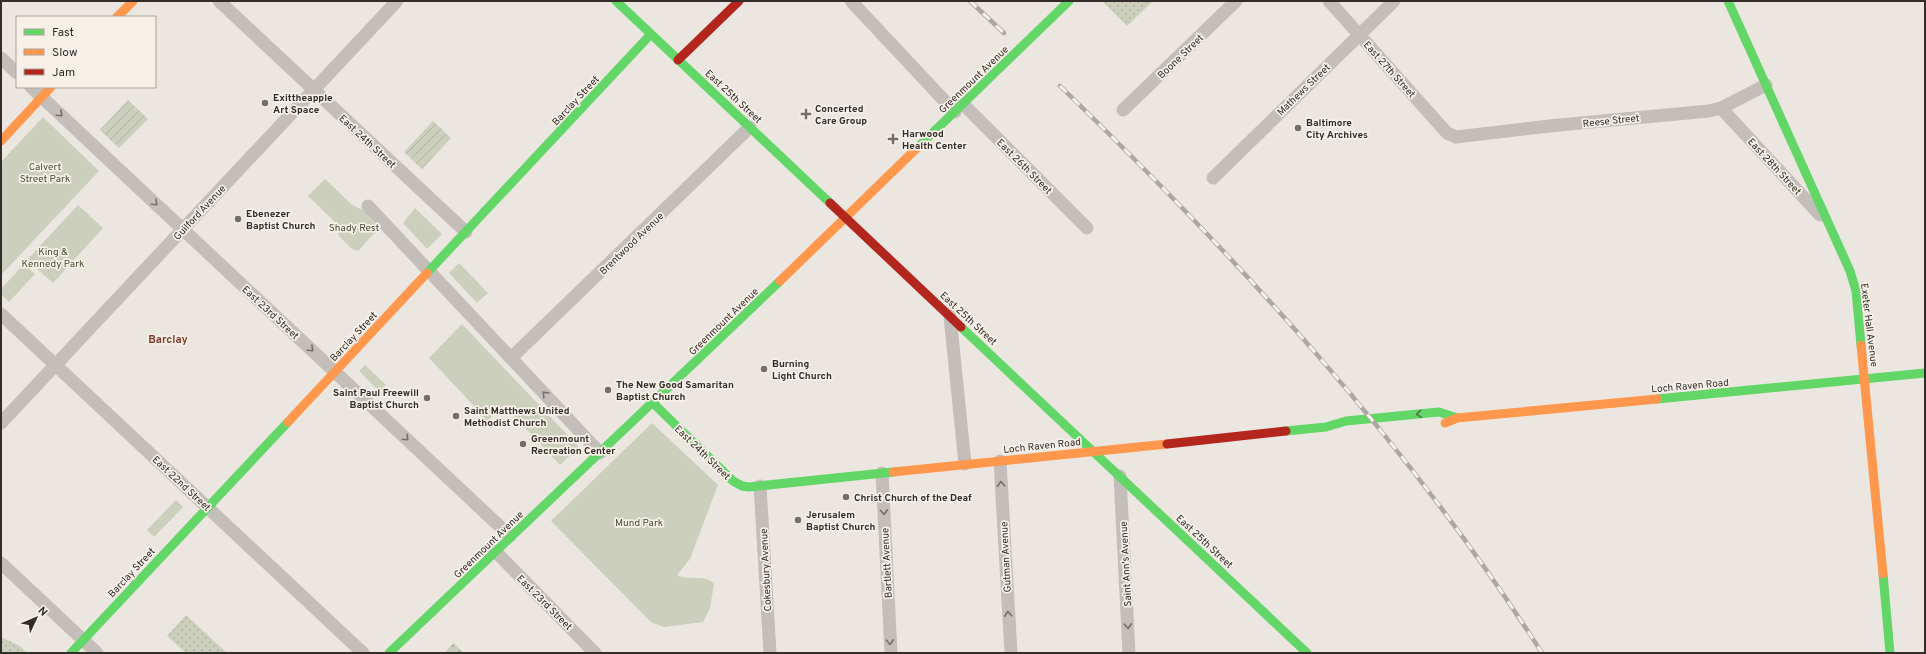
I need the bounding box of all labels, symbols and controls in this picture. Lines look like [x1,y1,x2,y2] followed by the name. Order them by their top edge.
[16,16,156,88] legend
[52,25,74,41] text: Fast
[1155,32,1207,82] street label: Boone Street
[1360,39,1418,101] street label: East 27th Street
[936,43,1012,117] street label: Greenmount Avenue
[52,45,78,61] text: Slow
[1275,61,1334,119] street label: Mathews Street
[52,65,75,81] text: Jam
[702,67,764,127] street label: East 25th Street
[550,73,603,129] street label: Barclay Street
[273,92,333,117] place label: Exittheapple Art Space
[260,98,270,108] marker: Exittheapple Art Space
[815,103,867,128] place label: Concerted Care Group
[800,108,812,120] marker: Concerted Care Group
[55,109,63,116] one-way arrow
[336,112,398,172] street label: East 24th Street
[1582,112,1640,131] street label: Reese Street
[1306,117,1368,142] place label: Baltimore City Archives
[1293,123,1303,133] marker: Baltimore City Archives
[902,128,968,153] place label: Harwood Health Center
[887,133,899,145] marker: Harwood Health Center
[1744,136,1804,198] street label: East 28th Street
[993,137,1055,198] street label: East 26th Street
[20,161,70,186] park label: Calvert Street Park
[171,183,229,243] street label: Guilford Avenue
[150,198,158,205] one-way arrow
[246,208,316,233] place label: Ebenezer Baptist Church
[597,210,667,278] street label: Brentwood Avenue
[233,214,243,224] marker: Ebenezer Baptist Church
[329,222,379,235] park label: Shady Rest
[22,246,84,271] park label: King & Kennedy Park
[239,283,301,343] street label: East 23rd Street
[1857,283,1880,368] street label: Exeter Hall Avenue
[686,285,762,359] street label: Greenmount Avenue
[937,289,999,349] street label: East 25th Street
[328,309,381,365] street label: Barclay Street
[148,333,188,347] district label: Barclay
[306,344,314,352] one-way arrow
[772,358,832,383] place label: Burning Light Church
[759,364,769,374] marker: Burning Light Church
[1651,377,1729,396] street label: Loch Raven Road
[616,379,734,404] place label: The New Good Samaritan Baptist Church
[603,385,613,395] marker: The New Good Samaritan Baptist Church
[333,387,419,412] place label: Saint Paul Freewill Baptist Church
[543,391,550,398] one-way arrow
[422,393,432,403] marker: Saint Paul Freewill Baptist Church
[464,405,570,430] place label: Saint Matthews United Methodist Church
[1416,409,1422,418] one-way arrow
[451,411,461,421] marker: Saint Matthews United Methodist Church
[671,423,733,483] street label: East 24th Street
[401,433,408,440] one-way arrow
[531,433,616,458] place label: Greenmount Recreation Center
[1003,436,1082,457] street label: Loch Raven Road
[518,439,528,449] marker: Greenmount Recreation Center
[149,454,213,515] street label: East 22nd Street
[997,481,1006,487] one-way arrow
[841,492,851,502] marker: Christ Church of the Deaf
[854,492,972,505] place label: Christ Church of the Deaf
[451,508,527,582] street label: Greenmount Avenue
[806,509,876,534] place label: Jerusalem Baptist Church
[880,509,888,515] one-way arrow
[1173,512,1235,572] street label: East 25th Street
[793,515,803,525] marker: Jerusalem Baptist Church
[615,517,663,530] park label: Mund Park
[998,521,1015,593] street label: Gutman Avenue
[1118,521,1135,607] street label: Saint Ann's Avenue
[879,527,896,598] street label: Bartlett Avenue
[758,528,775,612] street label: Cokesbury Avenue
[106,545,159,601] street label: Barclay Street
[513,573,575,634] street label: East 23rd Street
[16,598,56,638] north arrow
[35,604,50,619] text: N
[1004,611,1013,617] one-way arrow
[1123,623,1132,629] one-way arrow
[886,639,894,645] one-way arrow

